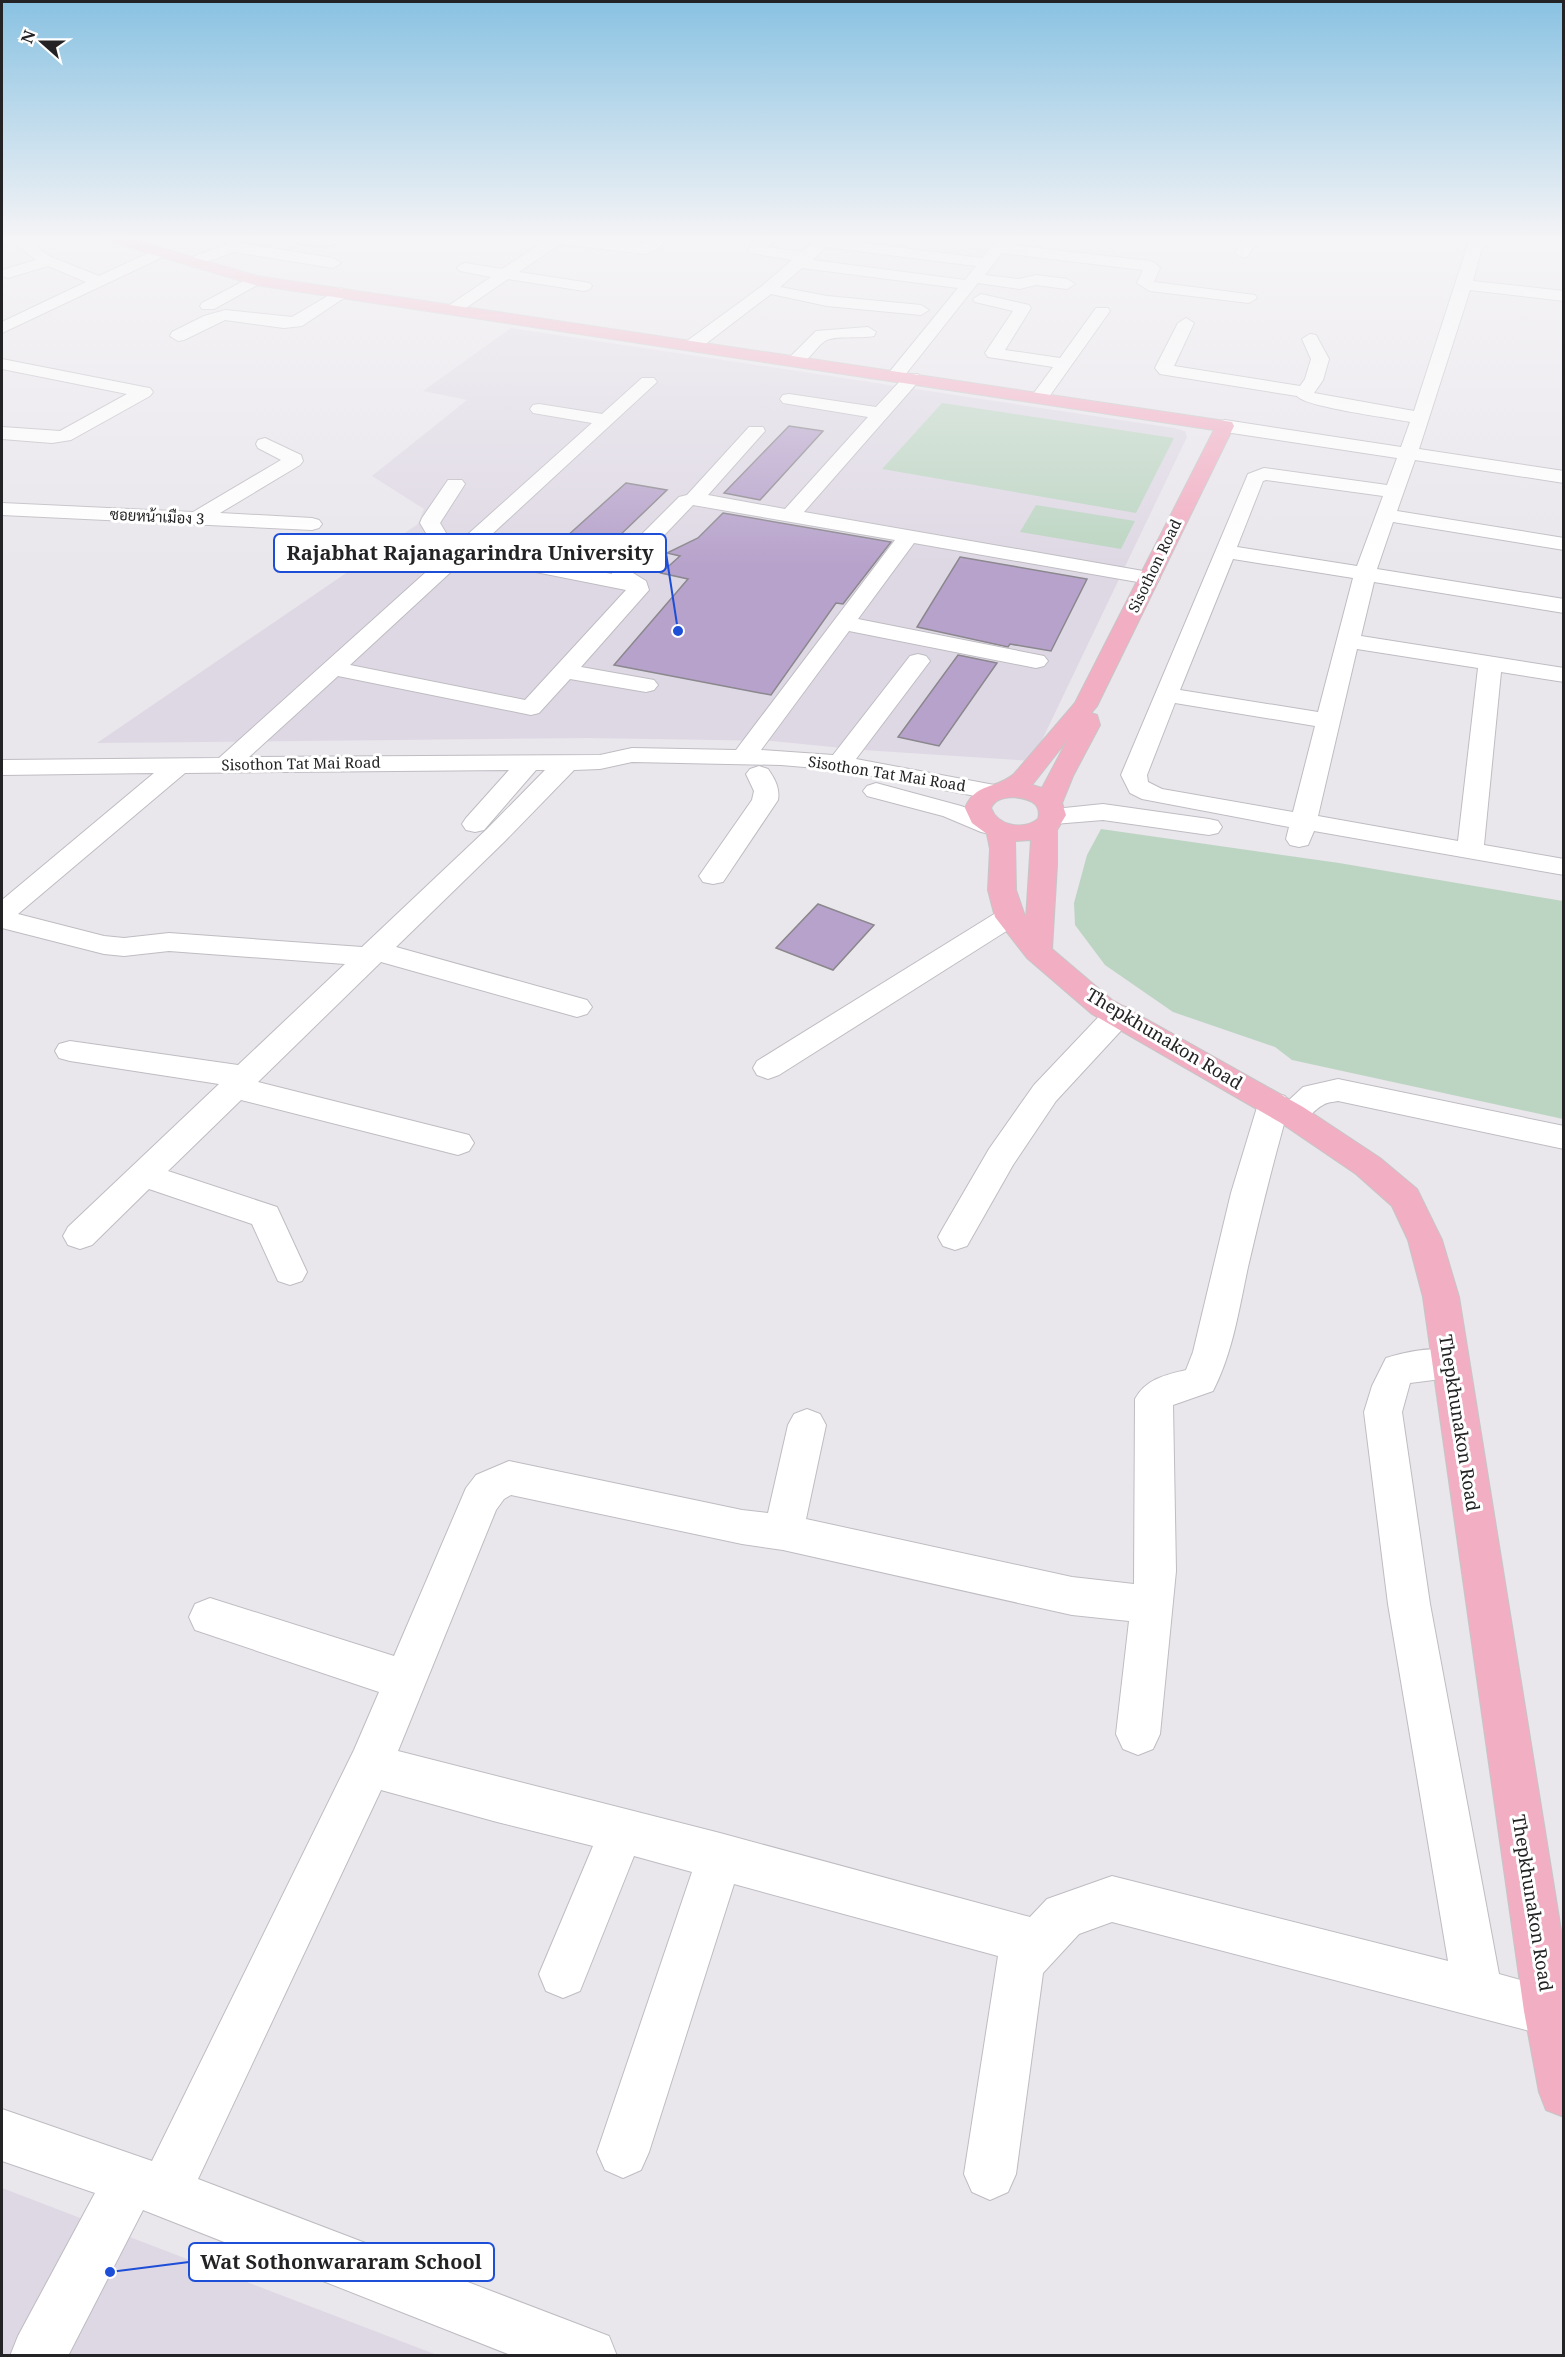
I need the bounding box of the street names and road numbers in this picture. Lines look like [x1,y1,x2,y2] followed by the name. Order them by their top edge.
[109,504,205,528] street label: ซอยหน้าเมือง 3
[1123,516,1185,616] street label: Sisothon Road
[807,751,967,795] street label: Sisothon Tat Mai Road
[221,752,381,774] street label: Sisothon Tat Mai Road
[1082,982,1247,1094] street label: Thepkhunakon Road
[1434,1333,1486,1513] street label: Thepkhunakon Road
[1507,1813,1559,1993] street label: Thepkhunakon Road

